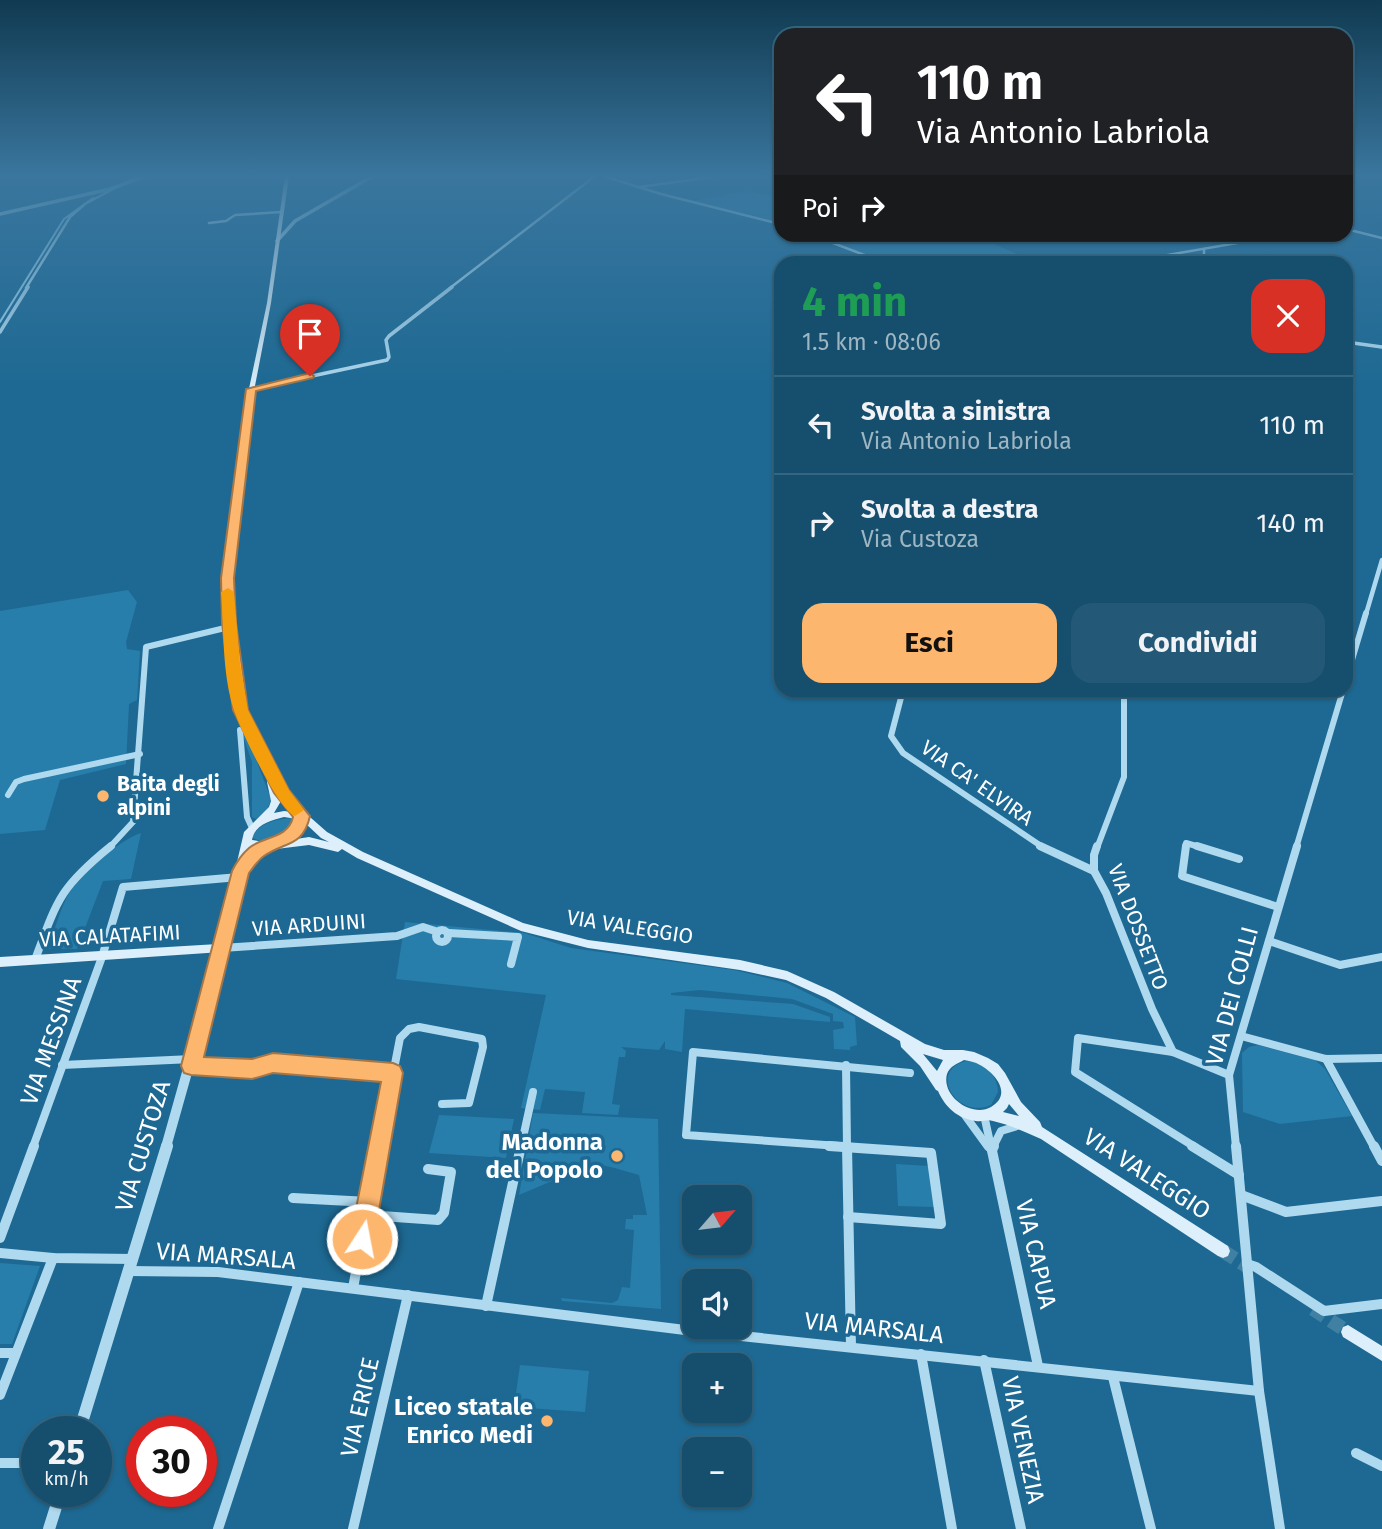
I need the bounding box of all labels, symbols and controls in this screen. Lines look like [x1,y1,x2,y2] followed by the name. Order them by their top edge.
[917,53,1043,112] text: 110 m
[802,56,893,147] icon: left
[917,113,1210,151] text: Via Antonio Labriola
[853,189,891,227] icon: right
[802,193,839,224] text: Poi
[802,277,907,327] text: 4 min
[1251,279,1325,353] button: close
[280,304,340,376] pin
[291,315,329,353] icon: arrive
[802,328,941,356] text: 1.5 km · 08:06
[861,396,1051,427] text: Svolta a sinistra
[802,406,840,444] icon: left
[1259,410,1325,441] text: 110 m
[861,427,1072,455] text: Via Antonio Labriola
[861,494,1039,525] text: Svolta a destra
[802,504,840,542] icon: right
[1256,508,1325,539] text: 140 m
[861,525,979,553] text: Via Custoza
[802,603,1057,683] button: Esci
[1071,603,1325,683] button: Condividi
[916,735,1038,831] street label: VIA CA' ELVIRA
[117,771,220,821] place label: Baita degli alpini
[95,788,111,804] marker: Baita degli alpini
[1102,860,1174,994] street label: VIA DOSSETTO
[565,904,695,950] street label: VIA VALEGGIO
[251,908,367,942] street label: VIA ARDUINI
[39,919,181,953] street label: VIA CALATAFIMI
[1200,923,1264,1069] street label: VIA DEI COLLI
[15,973,87,1109] street label: VIA MESSINA
[110,1077,176,1215] street label: VIA CUSTOZA
[1078,1123,1216,1225] street label: VIA VALEGGIO
[485,1128,603,1184] place label: Madonna del Popolo
[609,1148,625,1164] marker: Madonna del Popolo
[682,1185,752,1255] north arrow
[682,1185,752,1507] map controls
[1010,1197,1062,1312] street label: VIA CAPUA
[325,1202,399,1276] position arrow
[155,1237,297,1275] street label: VIA MARSALA
[682,1269,752,1339] button: sound
[803,1307,945,1349] street label: VIA MARSALA
[682,1353,752,1423] button: +
[335,1355,385,1459] street label: VIA ERICE
[996,1374,1050,1506] street label: VIA VENEZIA
[394,1393,533,1449] place label: Liceo statale Enrico Medi
[539,1413,555,1429] marker: Liceo statale Enrico Medi
[126,1416,217,1507] speed limit sign: 30
[48,1431,85,1473] text: 25
[682,1437,752,1507] button: −
[44,1468,89,1490] text: km/h

